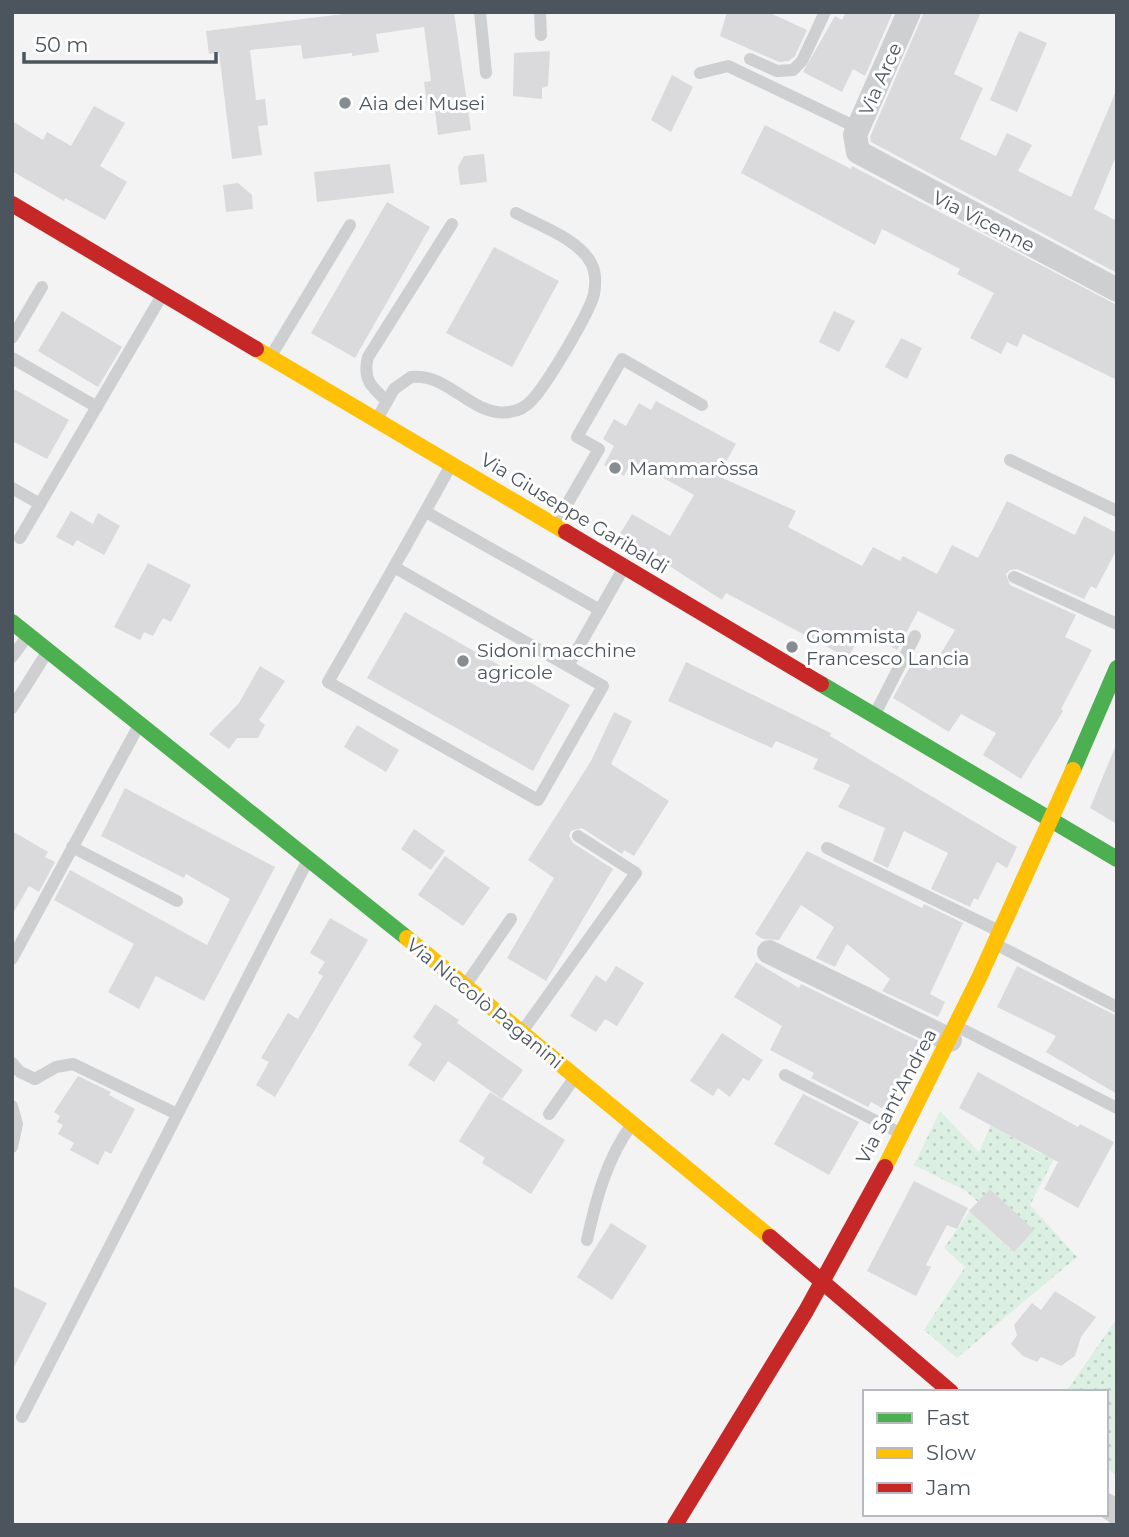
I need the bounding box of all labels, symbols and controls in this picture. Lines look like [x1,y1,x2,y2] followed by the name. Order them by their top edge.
[24,21,217,65] scale bar
[35,32,89,57] text: 50 m
[854,39,907,119] street label: Via Arce
[359,92,485,115] place label: Aia dei Musei
[337,95,353,111] marker: Aia dei Musei
[929,186,1039,257] street label: Via Vicenne
[477,448,673,579] street label: Via Giuseppe Garibaldi
[629,457,759,480] place label: Mammaròssa
[607,460,623,476] marker: Mammaròssa
[806,625,970,670] place label: Gommista Francesco Lancia
[477,639,636,684] place label: Sidoni macchine agricole
[784,639,800,655] marker: Gommista Francesco Lancia
[455,653,471,669] marker: Sidoni macchine agricole
[402,933,567,1074] street label: Via Niccolò Paganini
[851,1025,942,1168] street label: Via Sant'Andrea
[863,1390,1108,1516] legend
[926,1405,970,1430] text: Fast
[926,1440,976,1465] text: Slow
[925,1475,971,1500] text: Jam

